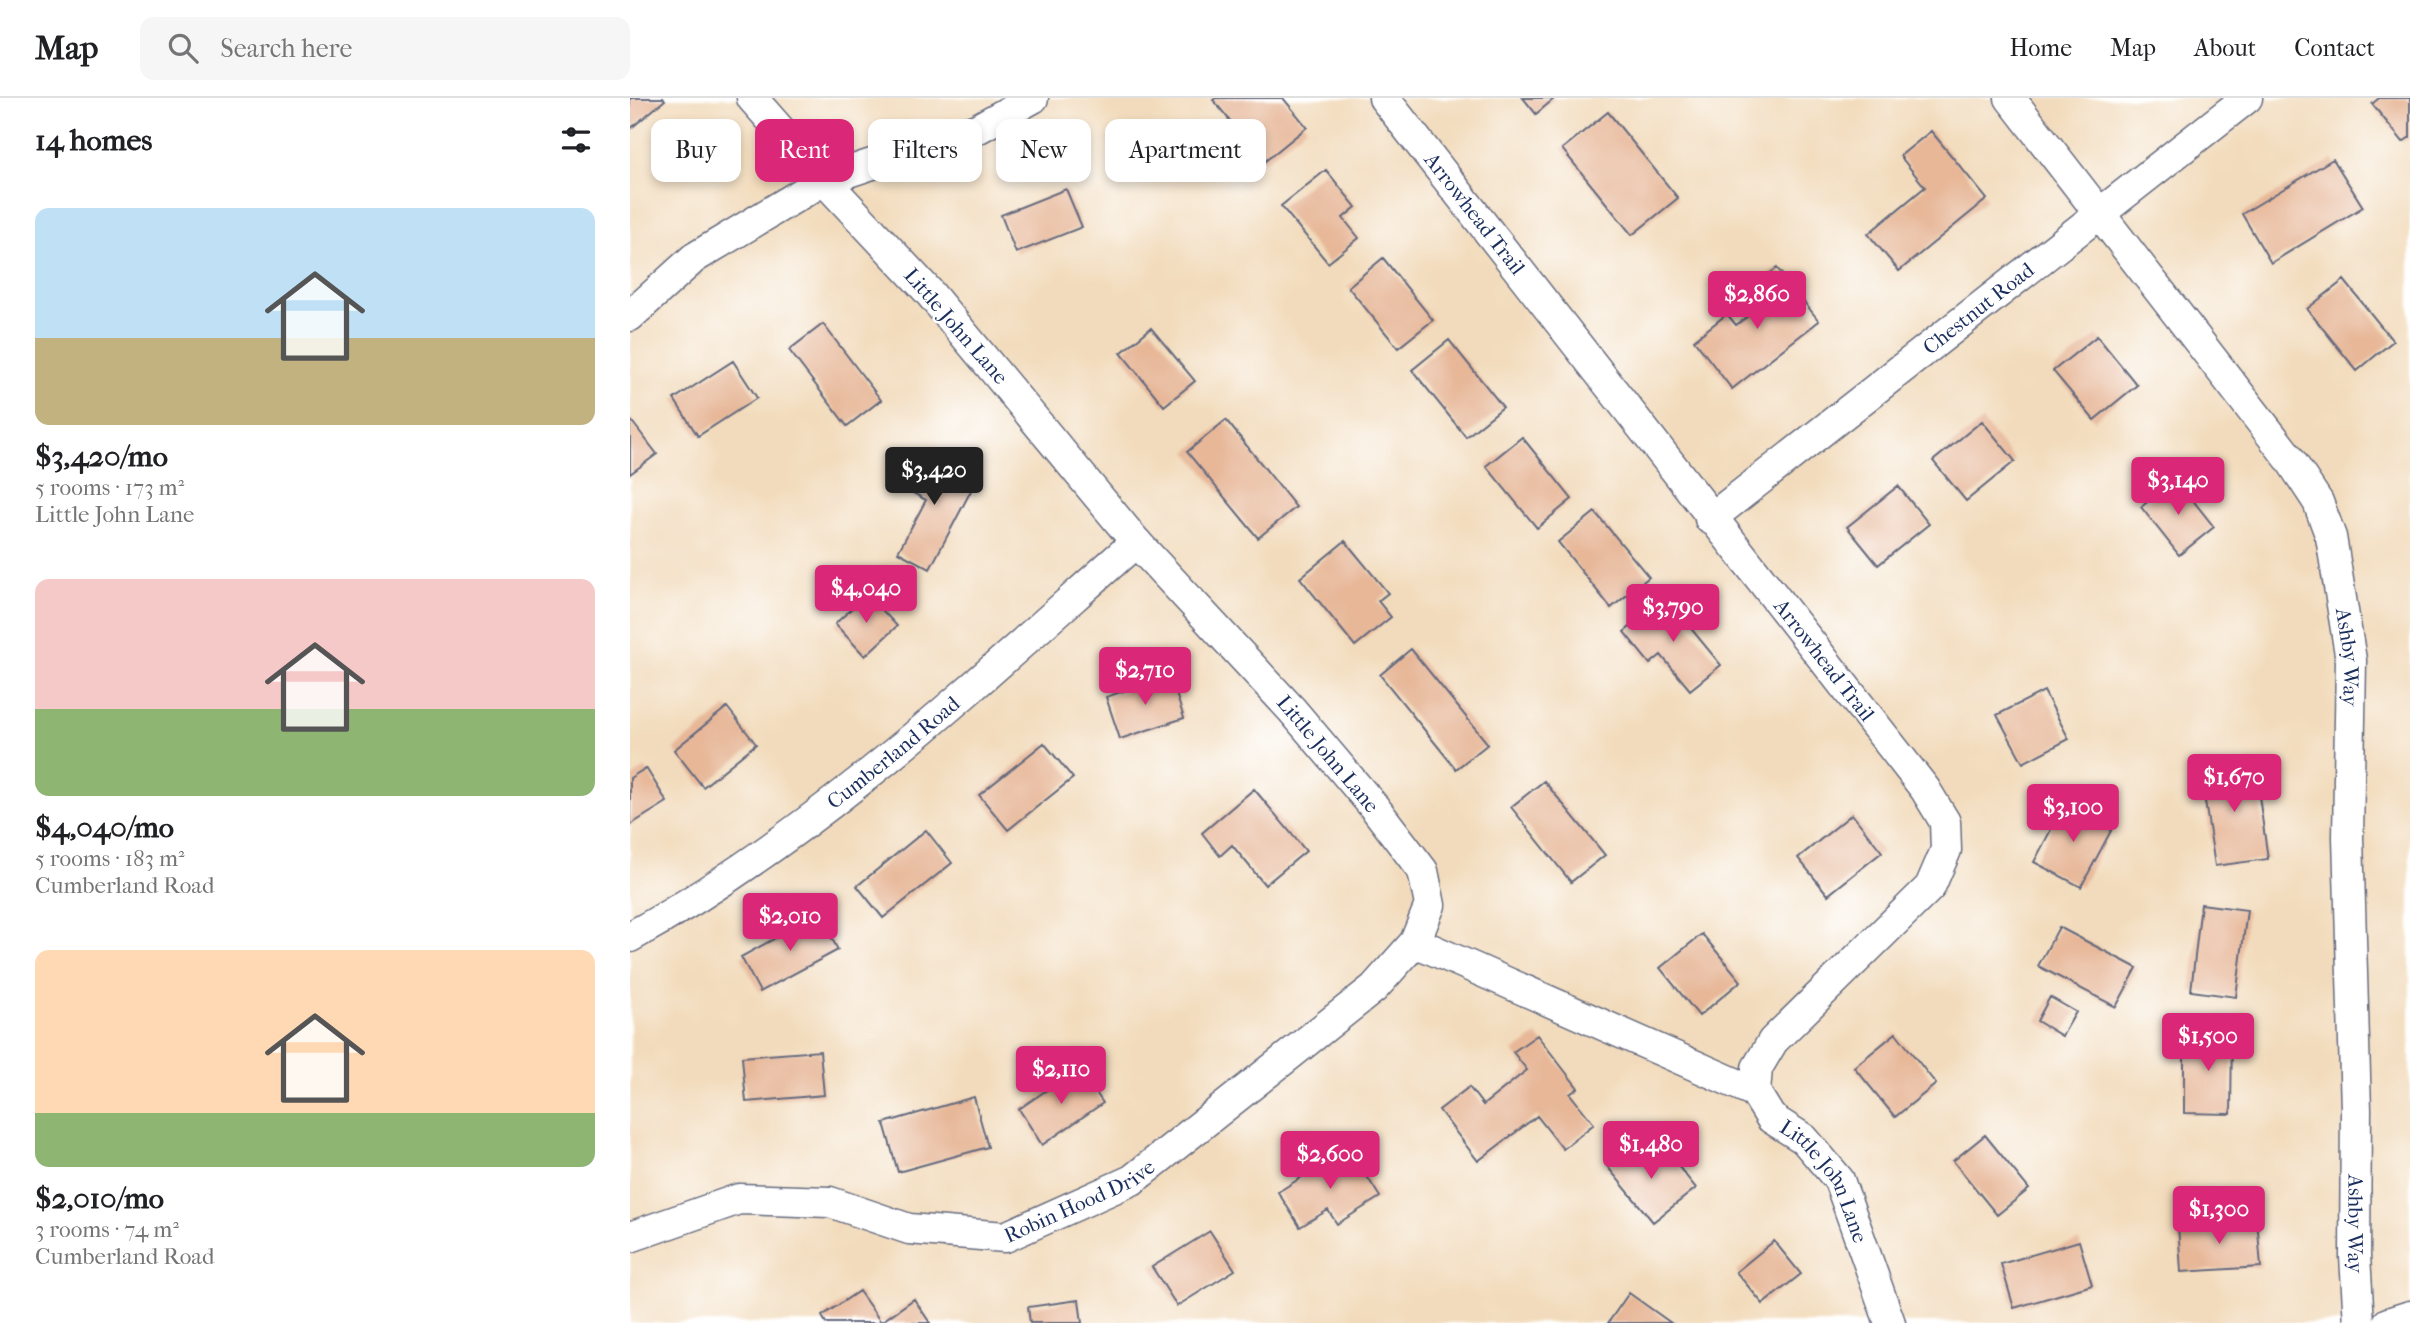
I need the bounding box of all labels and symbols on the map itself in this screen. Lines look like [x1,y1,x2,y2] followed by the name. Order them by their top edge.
[1419,147,1530,280] street label: Arrowhead Trail
[1918,257,2039,359] street label: Chestnut Road
[899,263,1013,389] street label: Little John Lane
[1700,272,1814,331] pin: $2,860
[877,448,991,507] pin: $3,420
[2121,458,2235,517] pin: $3,140
[809,566,923,625] pin: $4,040
[1616,584,1730,644] pin: $3,790
[1768,594,1879,726] street label: Arrowhead Trail
[2331,605,2363,707] street label: Ashby Way
[1088,648,1202,707] pin: $2,710
[822,691,965,814] street label: Cumberland Road
[1272,691,1384,817] street label: Little John Lane
[2177,754,2291,814] pin: $1,670
[2016,784,2130,844] pin: $3,100
[733,894,847,953] pin: $2,010
[2151,1014,2265,1073] pin: $1,500
[1004,1046,1118,1106] pin: $2,110
[1776,1115,1872,1246] street label: Little John Lane
[1594,1122,1708,1181] pin: $1,480
[1273,1132,1387,1191] pin: $2,600
[1001,1155,1160,1248] street label: Robin Hood Drive
[2343,1173,2368,1275] street label: Ashby Way
[2162,1186,2276,1246] pin: $1,300

